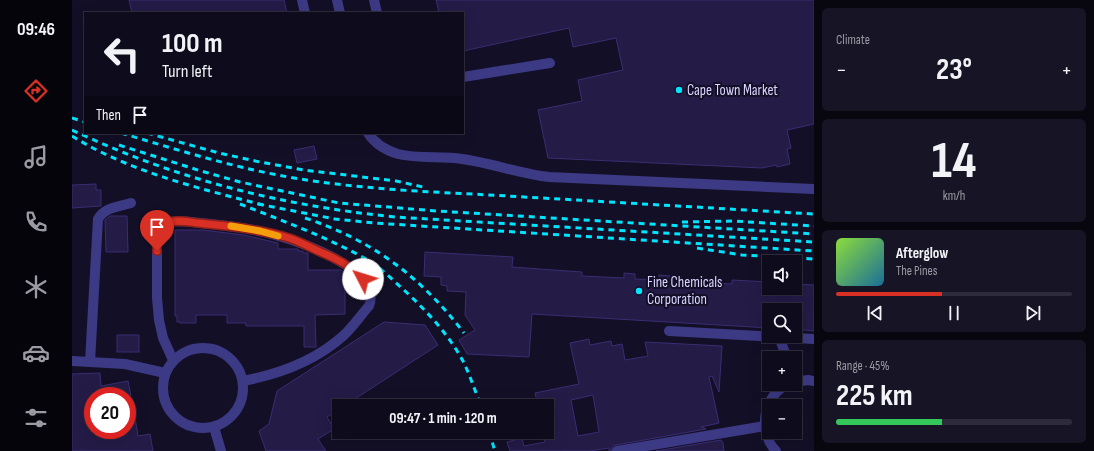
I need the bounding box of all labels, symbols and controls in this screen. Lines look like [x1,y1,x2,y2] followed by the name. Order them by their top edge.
[17,19,55,40] text: 09:46
[162,27,223,60] text: 100 m
[96,28,148,80] icon: left
[836,32,870,48] text: Climate
[936,52,972,88] text: 23°
[836,57,847,84] text: −
[1061,57,1072,84] text: +
[162,61,213,82] text: Turn left
[22,77,50,105] icon: directions
[687,81,778,100] place label: Cape Town Market
[674,85,684,95] marker: Cape Town Market
[129,104,151,126] icon: arrive
[96,106,121,125] text: Then
[932,130,977,193] text: 14
[22,143,50,171] icon: music
[943,188,965,204] text: km/h
[22,208,50,236] icon: phone
[140,210,174,251] pin
[146,216,168,238] icon: arrive
[896,244,948,263] text: Afterglow
[762,255,802,439] map controls
[762,255,802,295] button: sound
[342,258,384,300] position arrow
[896,263,937,279] text: The Pines
[22,273,50,301] icon: climate
[647,273,722,309] place label: Fine Chemicals Corporation
[634,286,644,296] marker: Fine Chemicals Corporation
[864,302,886,324] icon: previous
[943,302,965,324] icon: pause
[1022,302,1044,324] icon: next
[762,303,802,343] button: search
[22,339,50,367] icon: car
[762,351,802,391] button: +
[836,358,890,374] text: Range · 45%
[836,378,913,414] text: 225 km
[84,387,136,439] speed limit sign: 20
[762,399,802,439] button: −
[22,404,50,432] icon: filters
[389,409,497,428] text: 09:47 · 1 min · 120 m

